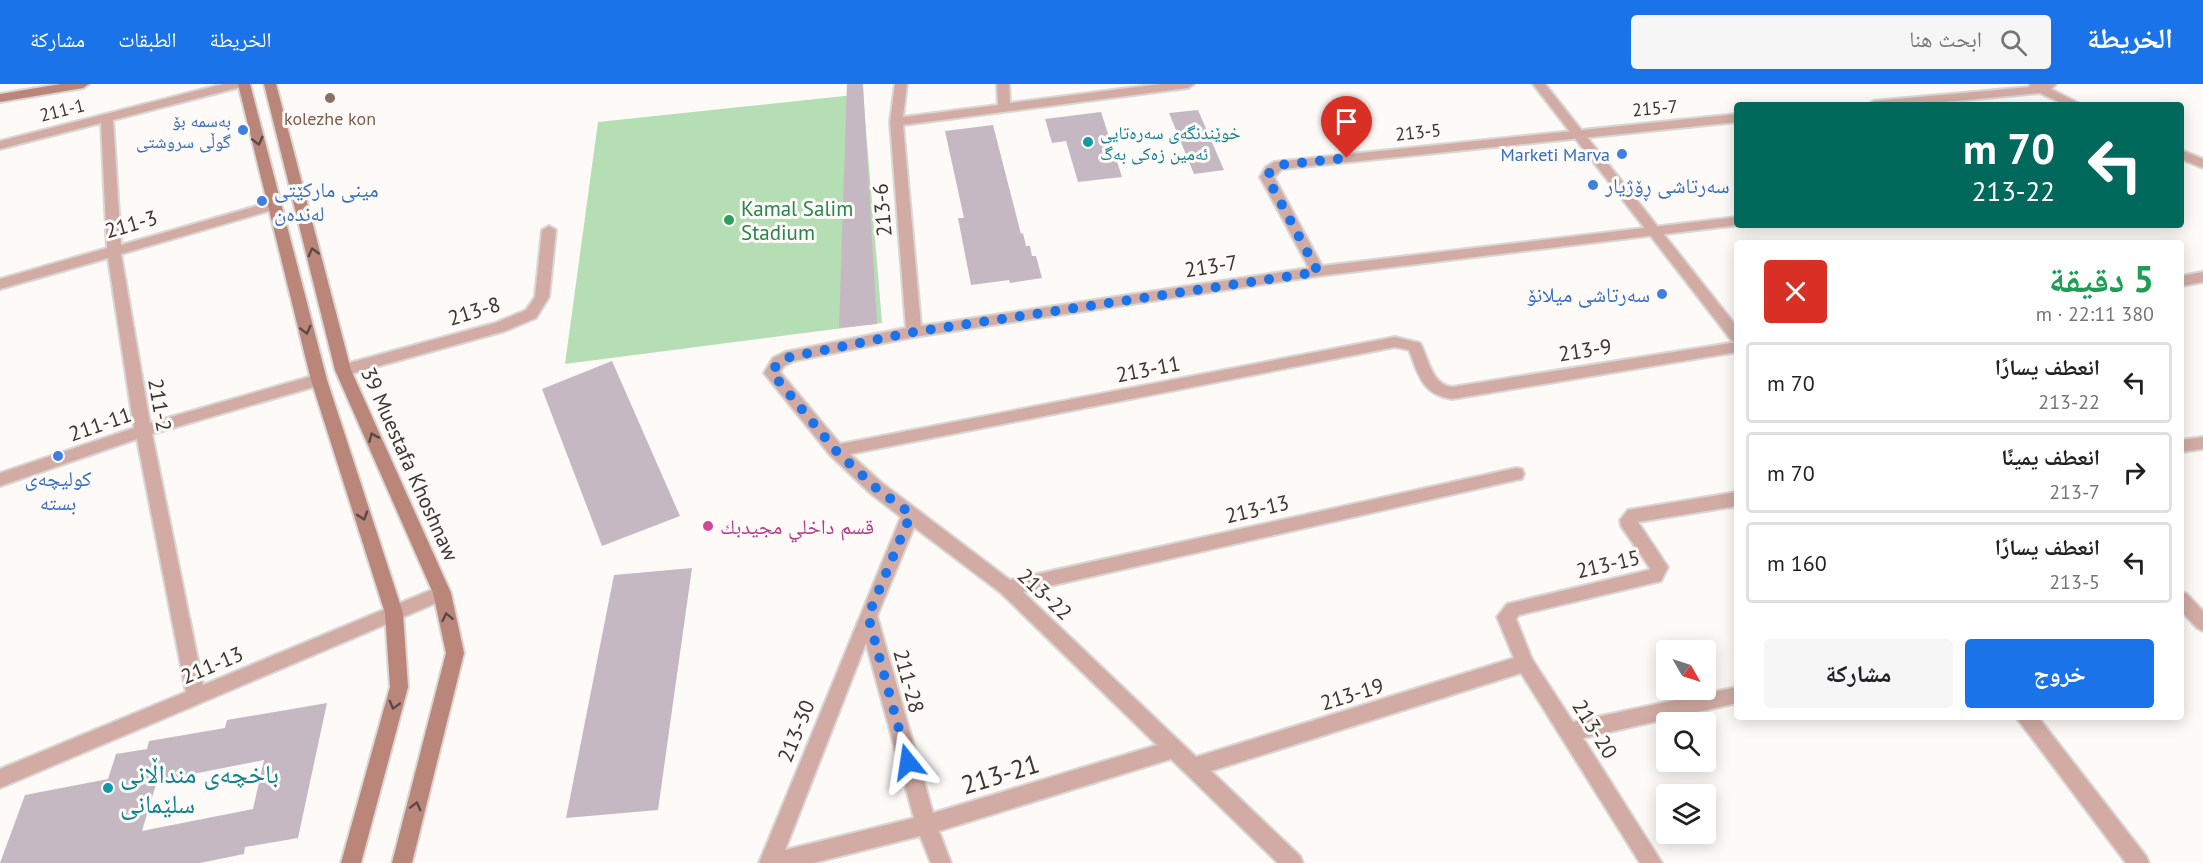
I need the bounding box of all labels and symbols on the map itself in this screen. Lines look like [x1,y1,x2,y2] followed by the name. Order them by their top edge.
[323,91,337,105] marker: kolezhe kon
[37,93,87,127] street label: 211-1
[1631,95,1679,121] street label: 215-7
[1321,96,1372,158] pin
[284,107,376,130] place label: kolezhe kon
[136,109,232,153] place label: بە‌سمە‌ بۆ گوڵی سروشتی
[1394,118,1442,146] street label: 213-5
[1100,121,1241,165] place label: خوێندنگەی سەرەتایی ئەمین زەکی بەگ
[236,123,250,137] marker: بە‌سمە‌ بۆ گوڵی سروشتی
[1081,135,1095,149] marker: خوێندنگەی سەرەتایی ئەمین زەکی بەگ
[251,136,264,146] one-way arrow
[1501,143,1610,166] place label: Marketi Marva
[1615,147,1629,161] marker: Marketi Marva
[1604,172,1729,202] place label: سەرتاشی ڕۆژیار
[274,176,379,227] place label: مینی ماركێتی لە‌ندە‌ن
[1586,178,1600,192] marker: سەرتاشی ڕۆژیار
[866,182,898,238] street label: 213-6
[255,194,269,208] marker: مینی ماركێتی لە‌ندە‌ن
[741,195,853,246] place label: Kamal Salim Stadium
[102,204,160,244] street label: 211-3
[722,213,736,227] marker: Kamal Salim Stadium
[307,247,320,257] one-way arrow
[1183,248,1239,284] street label: 213-7
[1527,281,1650,308] place label: سەرتاشی میلانۆ
[1655,287,1669,301] marker: سەرتاشی میلانۆ
[445,290,503,332] street label: 213-8
[299,324,311,335] one-way arrow
[1557,332,1613,368] street label: 213-9
[1114,350,1182,388] street label: 213-11
[355,363,465,566] street label: 39 Muestafa Khoshnaw
[142,376,178,434] street label: 211-2
[65,401,135,447] street label: 211-11
[368,432,380,443] one-way arrow
[51,449,65,463] marker: كولیچە‌ی بستە
[24,465,92,516] place label: كولیچە‌ی بستە
[1222,489,1292,529] street label: 213-13
[356,510,368,521] one-way arrow
[720,513,874,543] place label: قسم داخلي مجيدبك
[701,519,715,533] marker: قسم داخلي مجيدبك
[1573,544,1643,584] street label: 213-15
[1012,562,1078,626] street label: 213-22
[441,612,454,622] one-way arrow
[177,640,247,690] street label: 211-13
[1656,640,1716,700] north arrow
[888,646,930,716] street label: 211-28
[1317,672,1387,716] street label: 213-19
[1566,694,1624,764] street label: 213-20
[771,696,821,766] street label: 213-30
[389,699,401,710] one-way arrow
[876,730,940,794] position arrow
[957,746,1043,802] street label: 213-21
[120,757,279,820] place label: باخچەی منداڵانی سلێمانی
[101,781,115,795] marker: باخچەی منداڵانی سلێمانی
[409,801,422,811] one-way arrow

